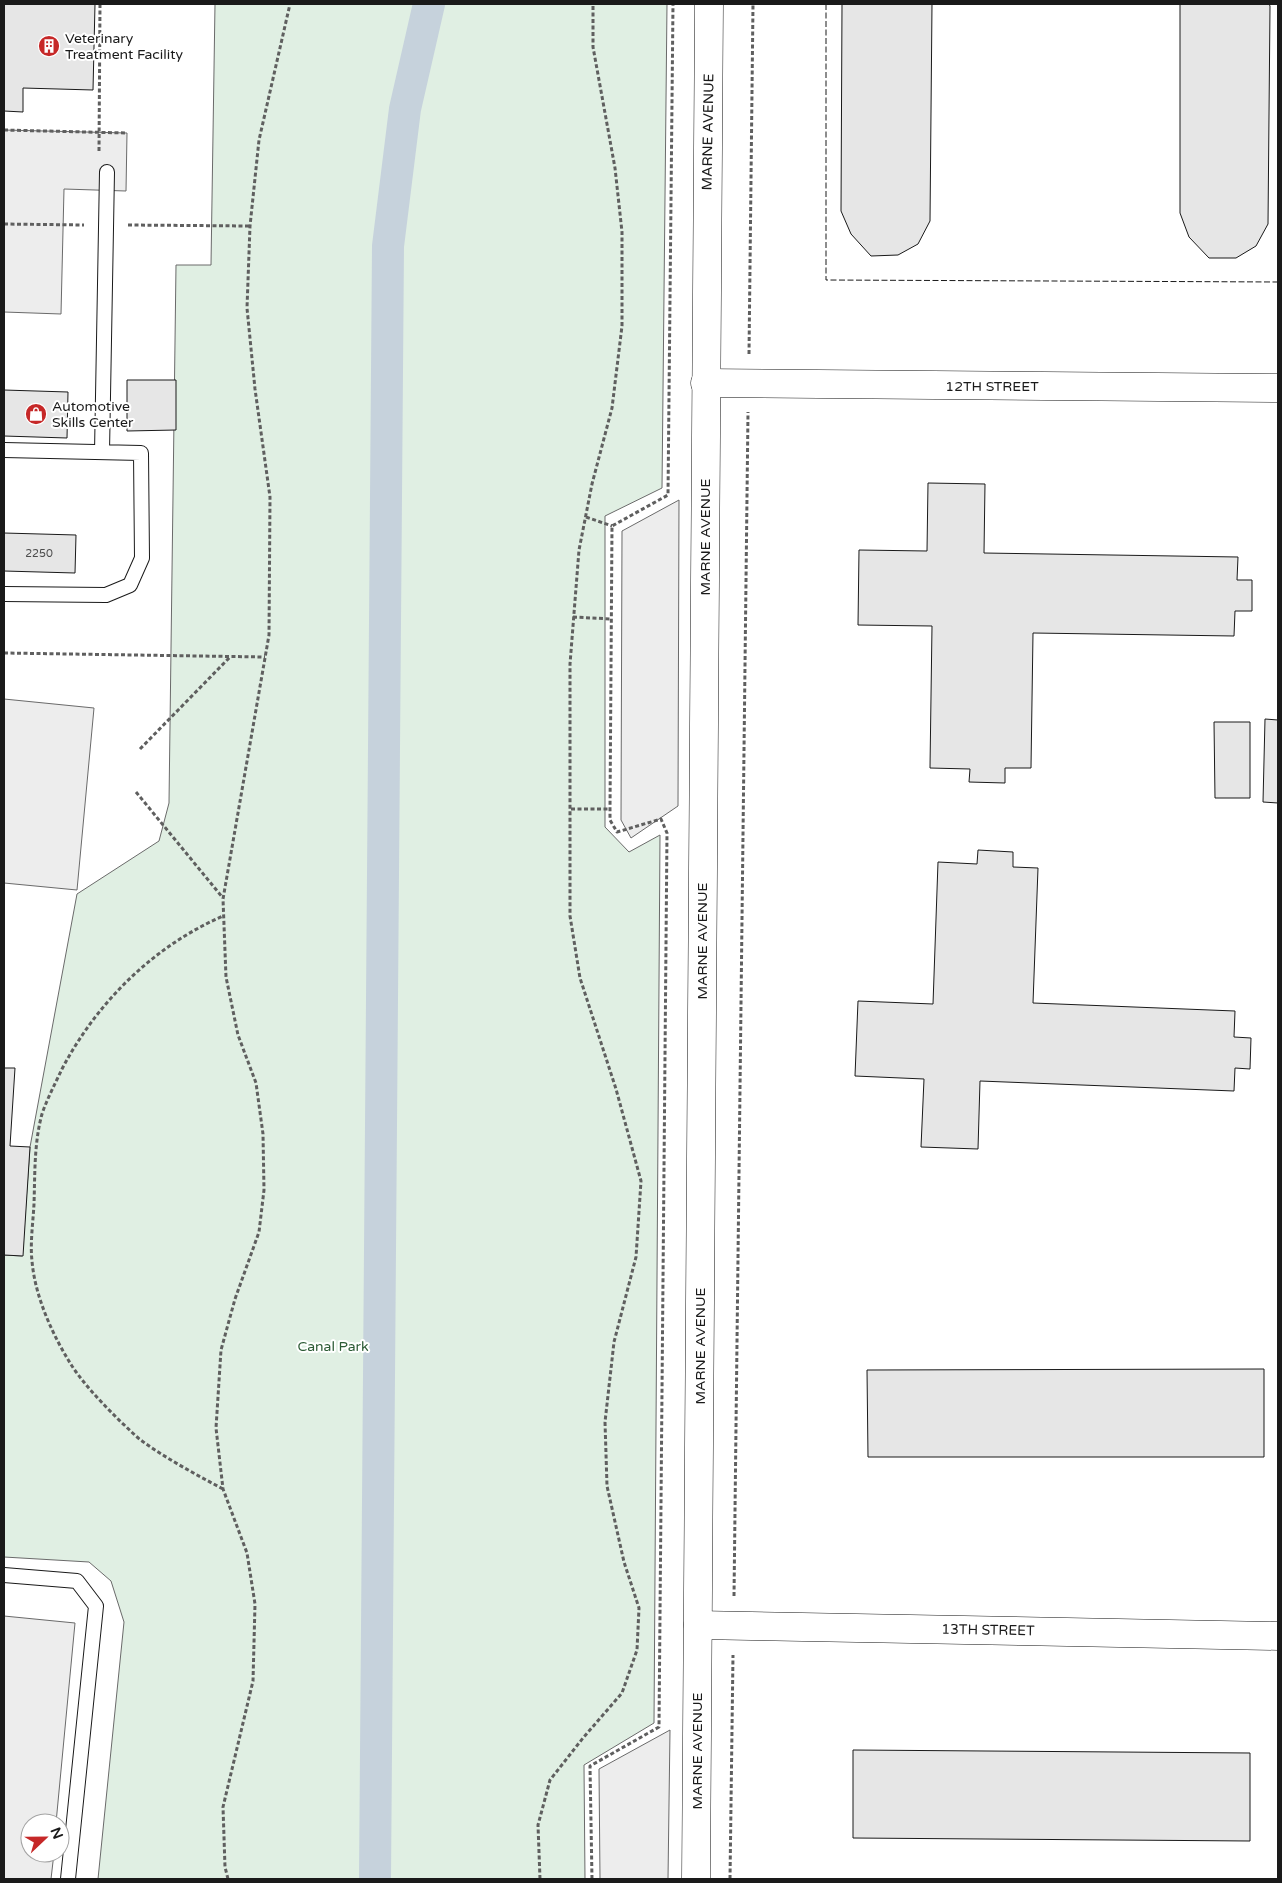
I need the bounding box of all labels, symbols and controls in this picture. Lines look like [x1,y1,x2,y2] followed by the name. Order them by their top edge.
[65,30,183,63] place label: Veterinary Treatment Facility
[37,34,61,58] building icon: Veterinary Treatment Facility
[698,73,718,191] street label: MARNE AVENUE
[945,378,1039,395] street label: 12TH STREET
[52,398,134,431] place label: Automotive Skills Center
[24,402,48,426] shop icon: Automotive Skills Center
[697,478,714,596] street label: MARNE AVENUE
[25,547,53,560] house number: 2250
[694,882,711,1000] street label: MARNE AVENUE
[692,1287,709,1405] street label: MARNE AVENUE
[297,1338,369,1355] park label: Canal Park
[941,1621,1035,1639] street label: 13TH STREET
[689,1692,706,1810] street label: MARNE AVENUE
[20,1813,70,1863] north arrow
[47,1825,67,1842] text: N

